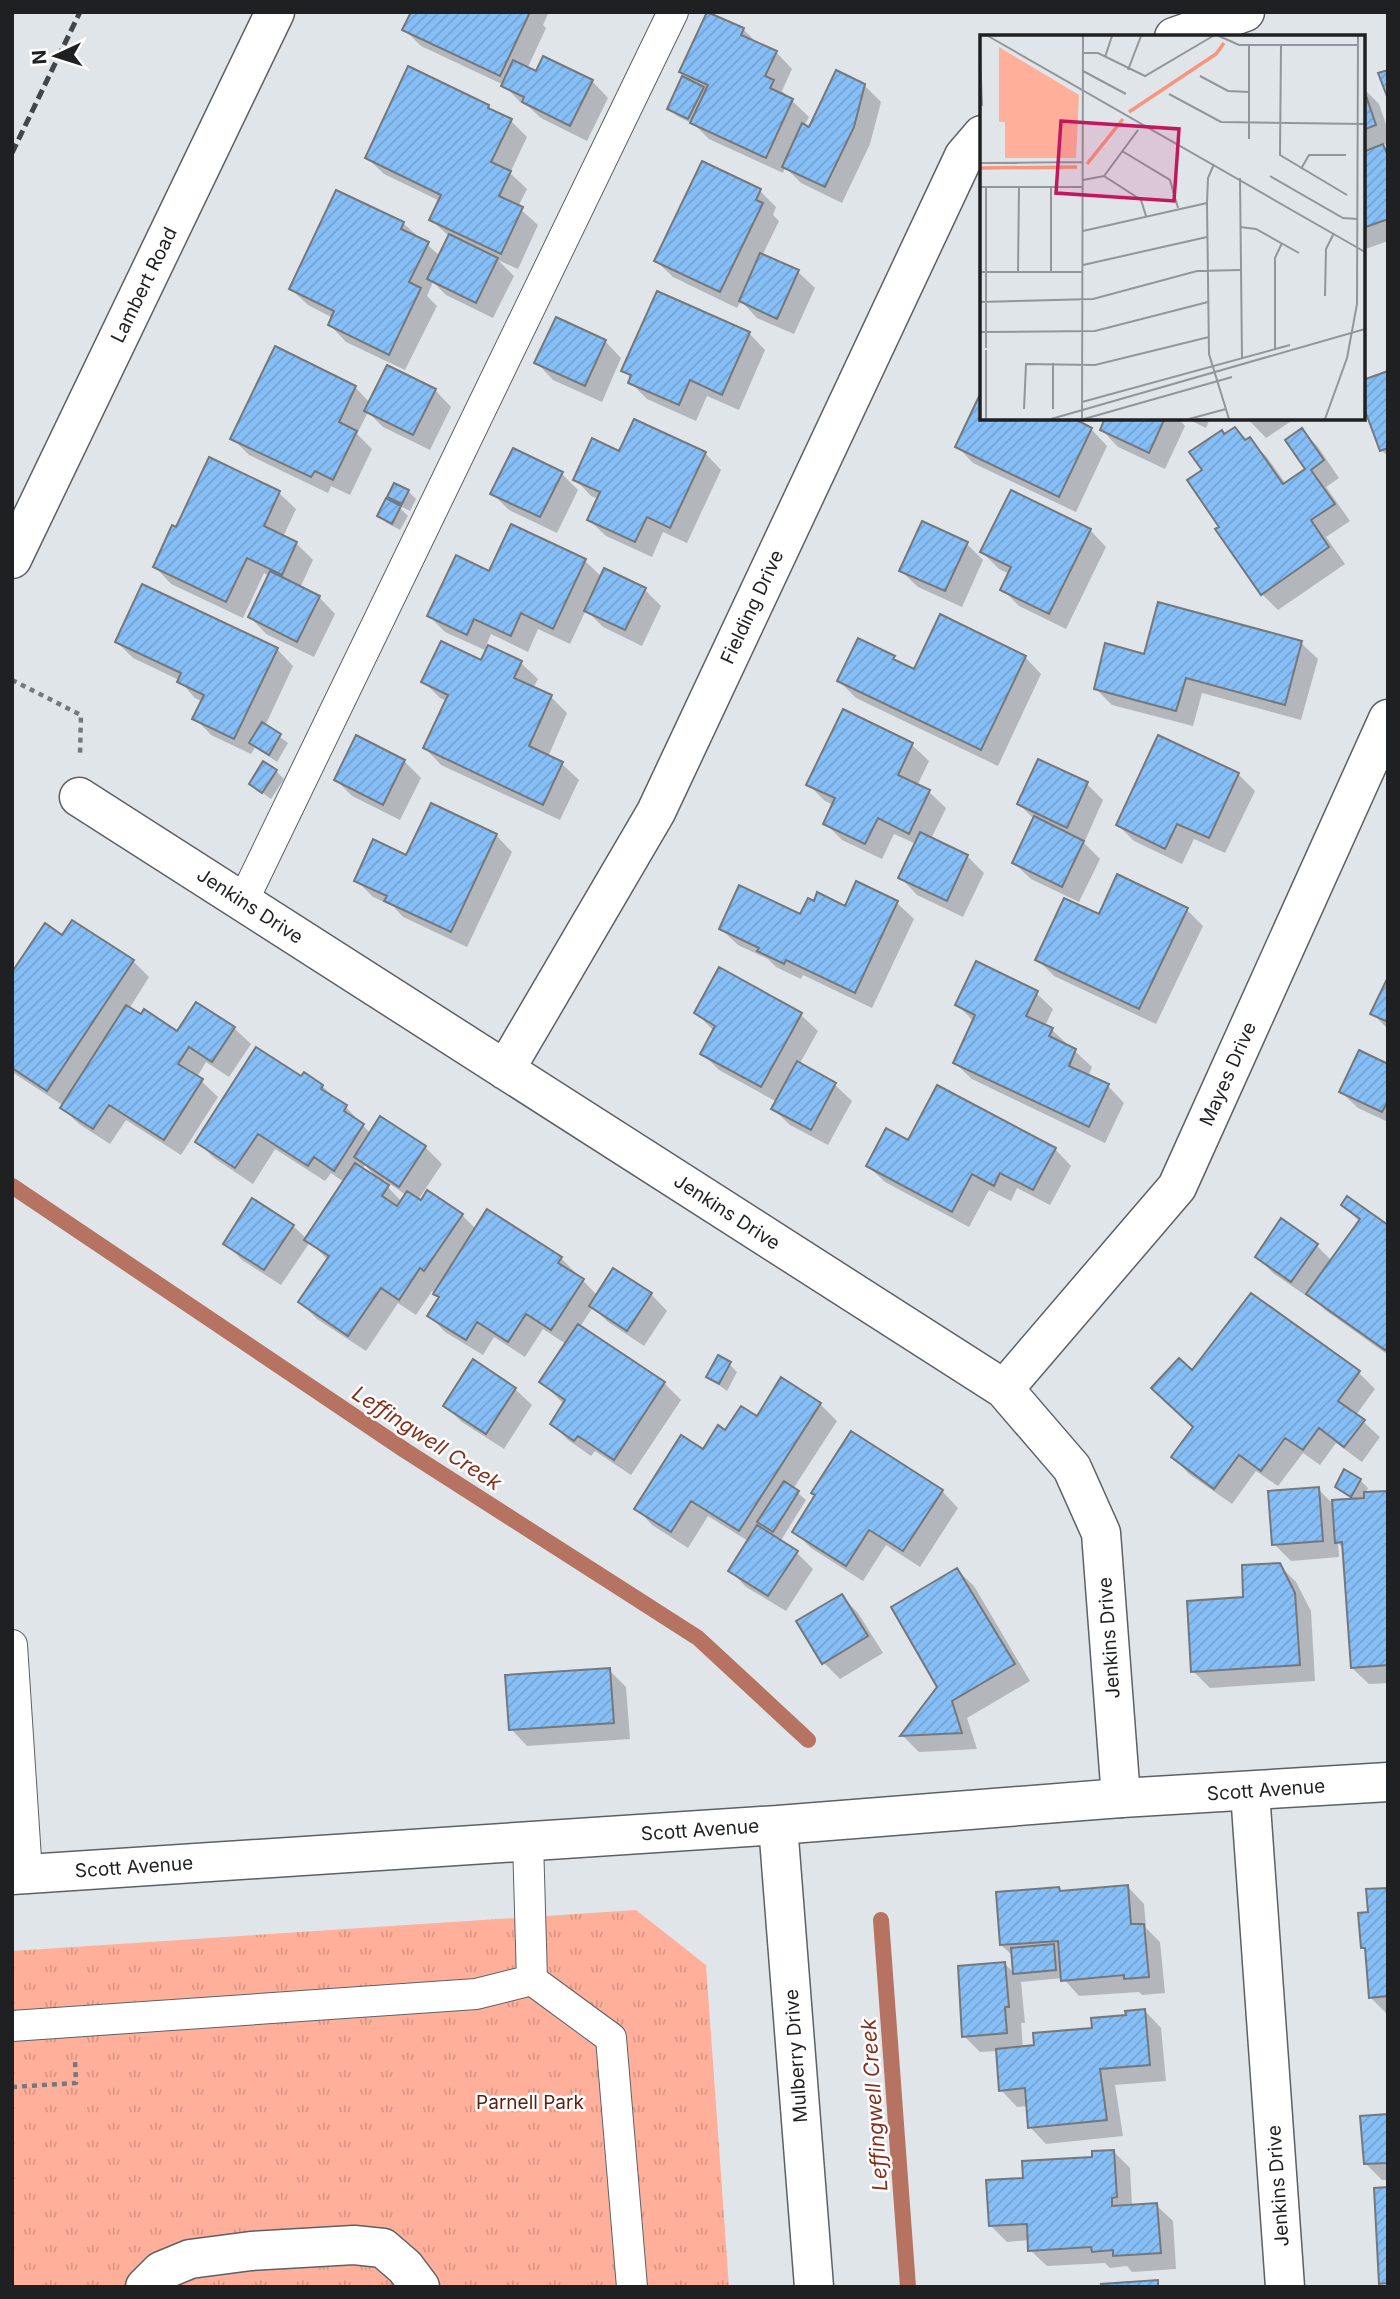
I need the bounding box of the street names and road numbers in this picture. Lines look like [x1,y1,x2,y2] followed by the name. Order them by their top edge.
[106,224,182,346] street label: Lambert Road
[716,546,788,668] street label: Fielding Drive
[193,863,307,949] street label: Jenkins Drive
[1195,1018,1261,1130] street label: Mayes Drive
[670,1169,784,1255] street label: Jenkins Drive
[1093,1576,1125,1700] street label: Jenkins Drive
[1206,1774,1326,1806] street label: Scott Avenue
[640,1814,760,1846] street label: Scott Avenue
[74,1851,194,1883] street label: Scott Avenue
[780,1988,812,2124] street label: Mulberry Drive
[1262,2124,1294,2248] street label: Jenkins Drive

